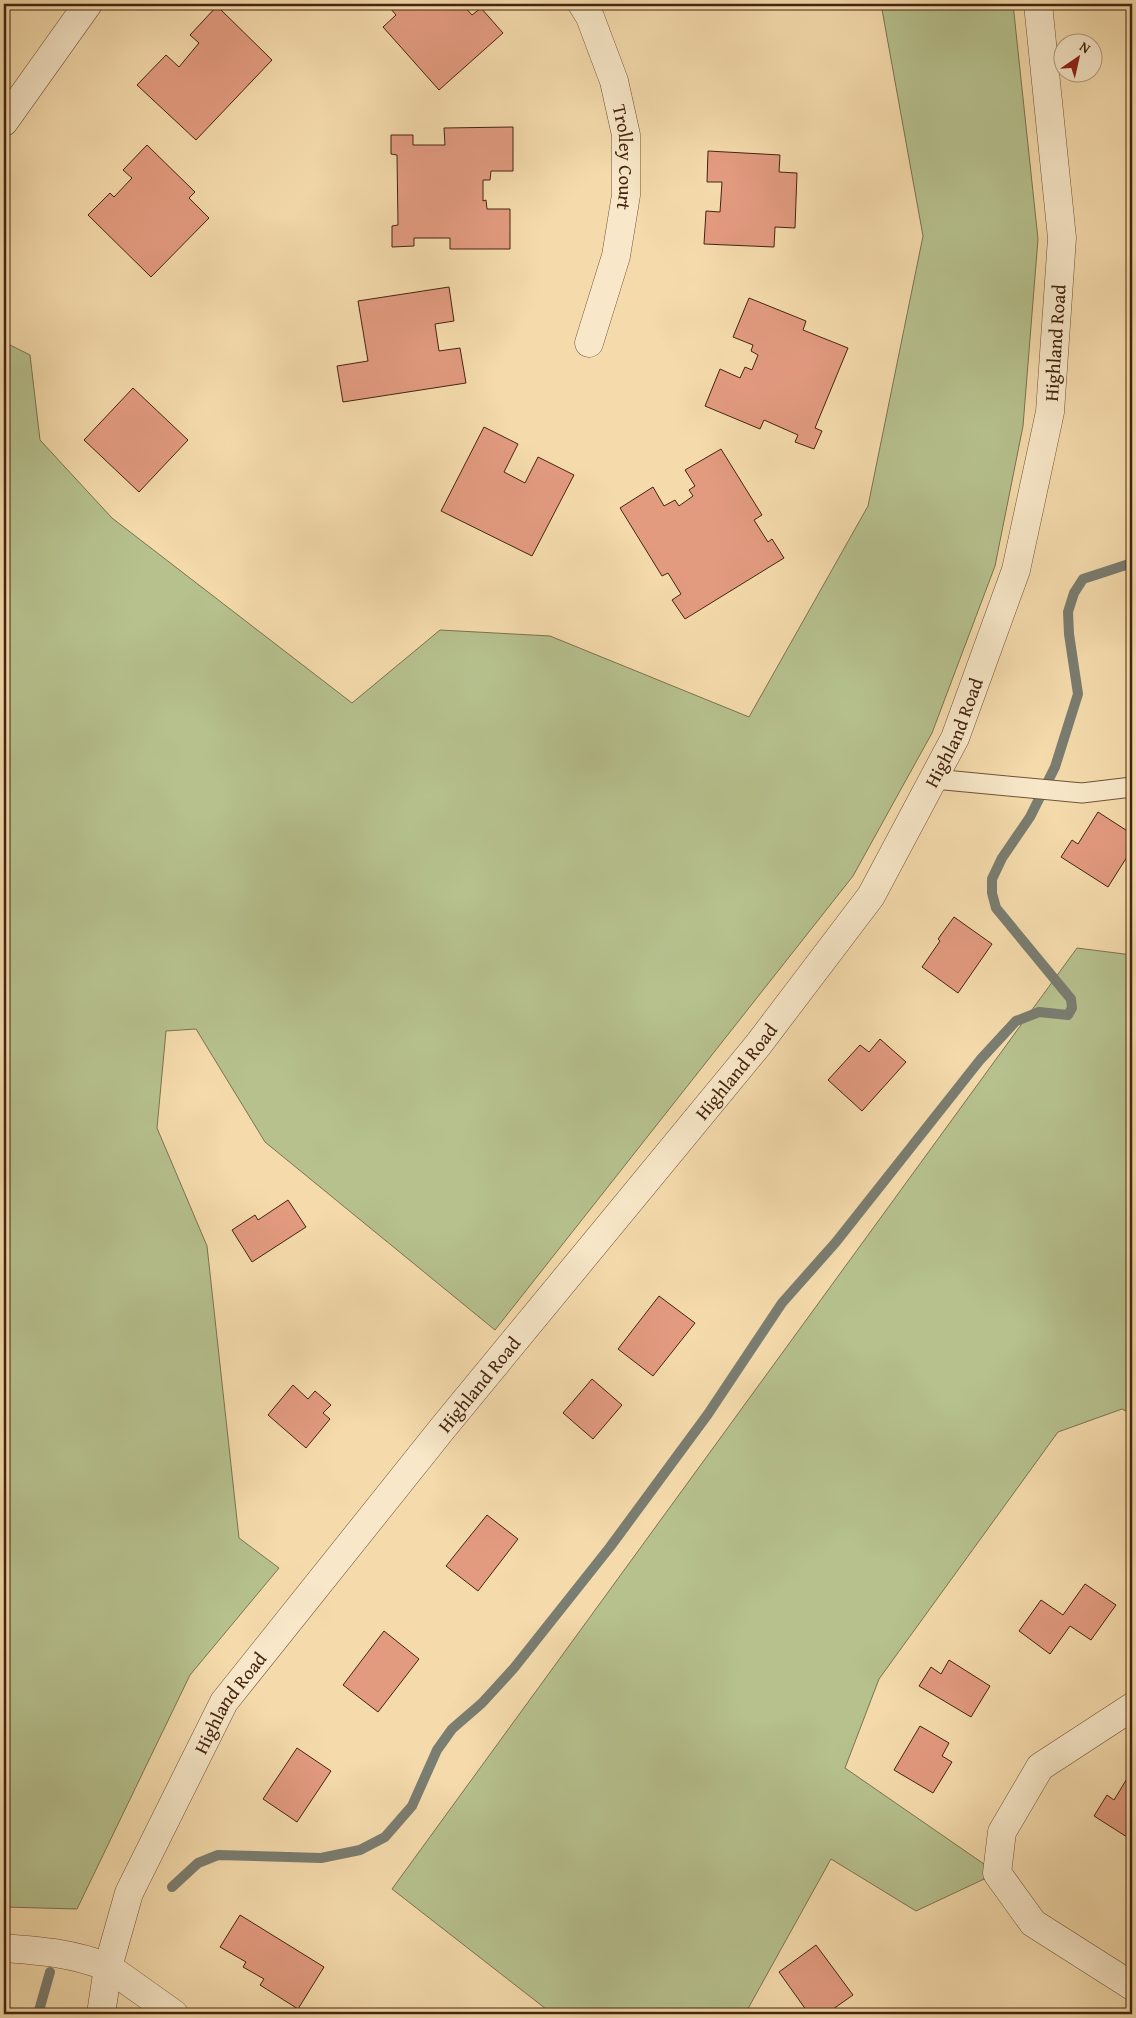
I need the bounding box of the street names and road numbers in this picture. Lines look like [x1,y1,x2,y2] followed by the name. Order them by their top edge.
[606,102,640,212] street label: Trolley Court
[1037,283,1073,402] street label: Highland Road
[917,673,990,792] street label: Highland Road
[688,1017,784,1126] street label: Highland Road
[431,1329,527,1438] street label: Highland Road
[186,1645,273,1759] street label: Highland Road

